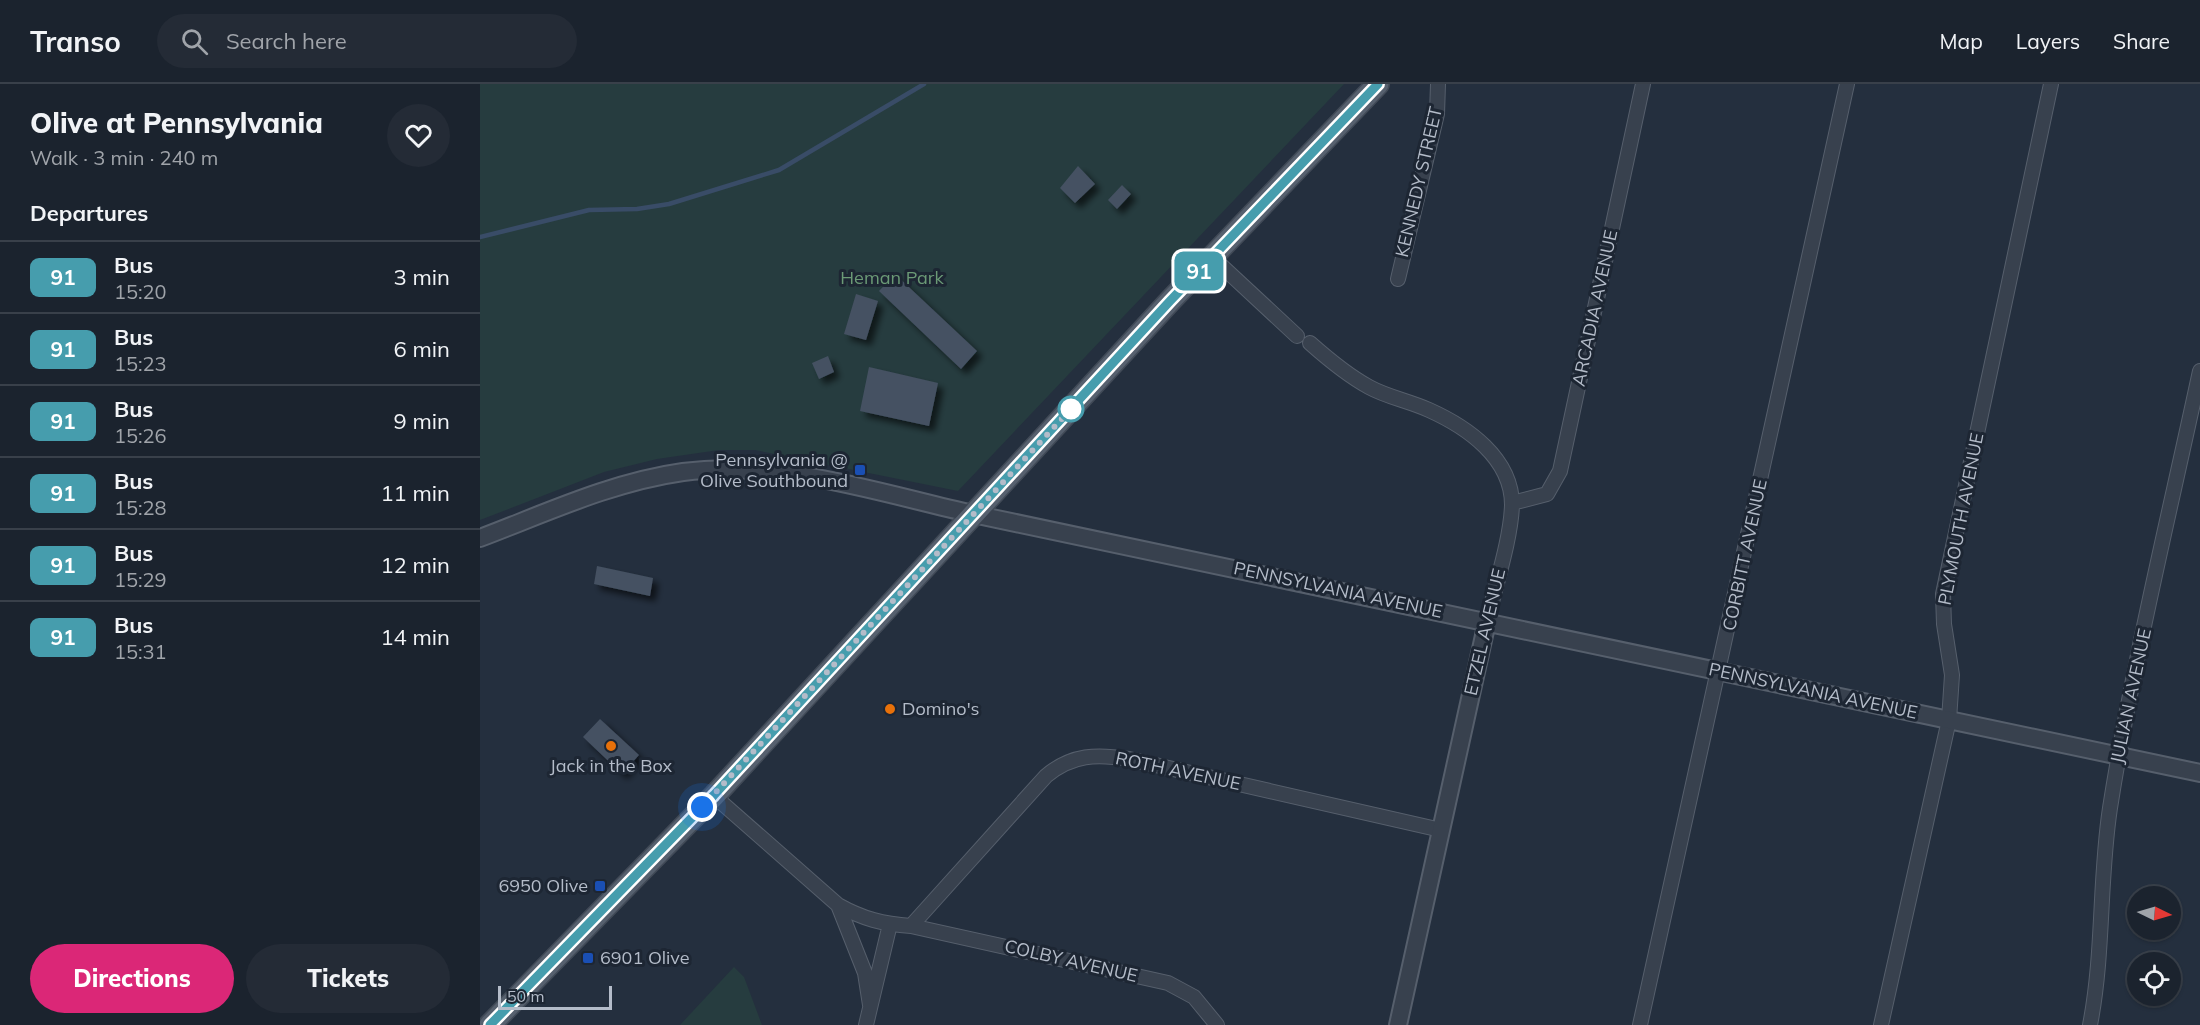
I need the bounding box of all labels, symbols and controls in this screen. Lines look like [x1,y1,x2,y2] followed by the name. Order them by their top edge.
[157,14,577,68] search box
[30,24,121,59] text: Transo
[178,25,211,58] icon: search
[226,27,347,55] text: Search here
[1940,28,1983,54] text: Map
[2016,28,2080,54] text: Layers
[2113,28,2170,54] text: Share
[387,104,450,167] button: heart
[1390,104,1447,259] street label: KENNEDY STREET
[30,105,323,140] text: Olive at Pennsylvania
[30,145,218,170] text: Walk · 3 min · 240 m
[30,199,148,227] text: Departures
[1567,228,1622,388] street label: ARCADIA AVENUE
[114,251,153,279] text: Bus
[1172,252,1226,291] line badge: 91
[1186,258,1212,284] text: 91
[394,263,450,291] text: 3 min
[50,264,76,290] text: 91
[840,266,944,289] park label: Heman Park
[114,279,167,304] text: 15:20
[114,323,153,351] text: Bus
[394,335,450,363] text: 6 min
[50,336,76,362] text: 91
[114,351,167,376] text: 15:23
[114,395,153,423] text: Bus
[1058,396,1084,422] unlabelled marker
[394,407,450,435] text: 9 min
[50,408,76,434] text: 91
[114,423,167,448] text: 15:26
[1933,431,1988,607] street label: PLYMOUTH AVENUE
[700,448,848,492] place label: Pennsylvania @ Olive Southbound
[853,463,867,477] marker: Pennsylvania @ Olive Southbound
[114,467,153,495] text: Bus
[1717,477,1772,633] street label: CORBITT AVENUE
[380,479,450,507] text: 11 min
[50,480,76,506] text: 91
[114,495,167,520] text: 15:28
[114,539,153,567] text: Bus
[380,551,450,579] text: 12 min
[50,552,76,578] text: 91
[1232,556,1445,623] street label: PENNSYLVANIA AVENUE
[1459,566,1510,698] street label: ETZEL AVENUE
[114,567,167,592] text: 15:29
[114,611,153,639] text: Bus
[380,623,450,651] text: 14 min
[50,624,76,650] text: 91
[2105,626,2156,766] street label: JULIAN AVENUE
[114,639,167,664] text: 15:31
[1707,657,1920,724] street label: PENNSYLVANIA AVENUE
[902,697,980,720] place label: Domino's
[883,702,897,716] marker: Domino's
[604,739,618,753] marker: Jack in the Box
[1113,746,1243,795] street label: ROTH AVENUE
[550,754,673,777] place label: Jack in the Box
[687,792,717,822] your location
[498,874,588,897] place label: 6950 Olive
[593,879,607,893] marker: 6950 Olive
[2127,886,2181,940] north arrow
[2127,886,2181,1006] map controls
[1002,934,1140,987] street label: COLBY AVENUE
[30,944,234,1013] button: Directions
[246,944,450,1013] button: Tickets
[600,946,690,969] place label: 6901 Olive
[581,951,595,965] marker: 6901 Olive
[2127,952,2181,1006] button: locate
[498,983,612,1010] scale bar
[507,986,544,1006] text: 50 m

